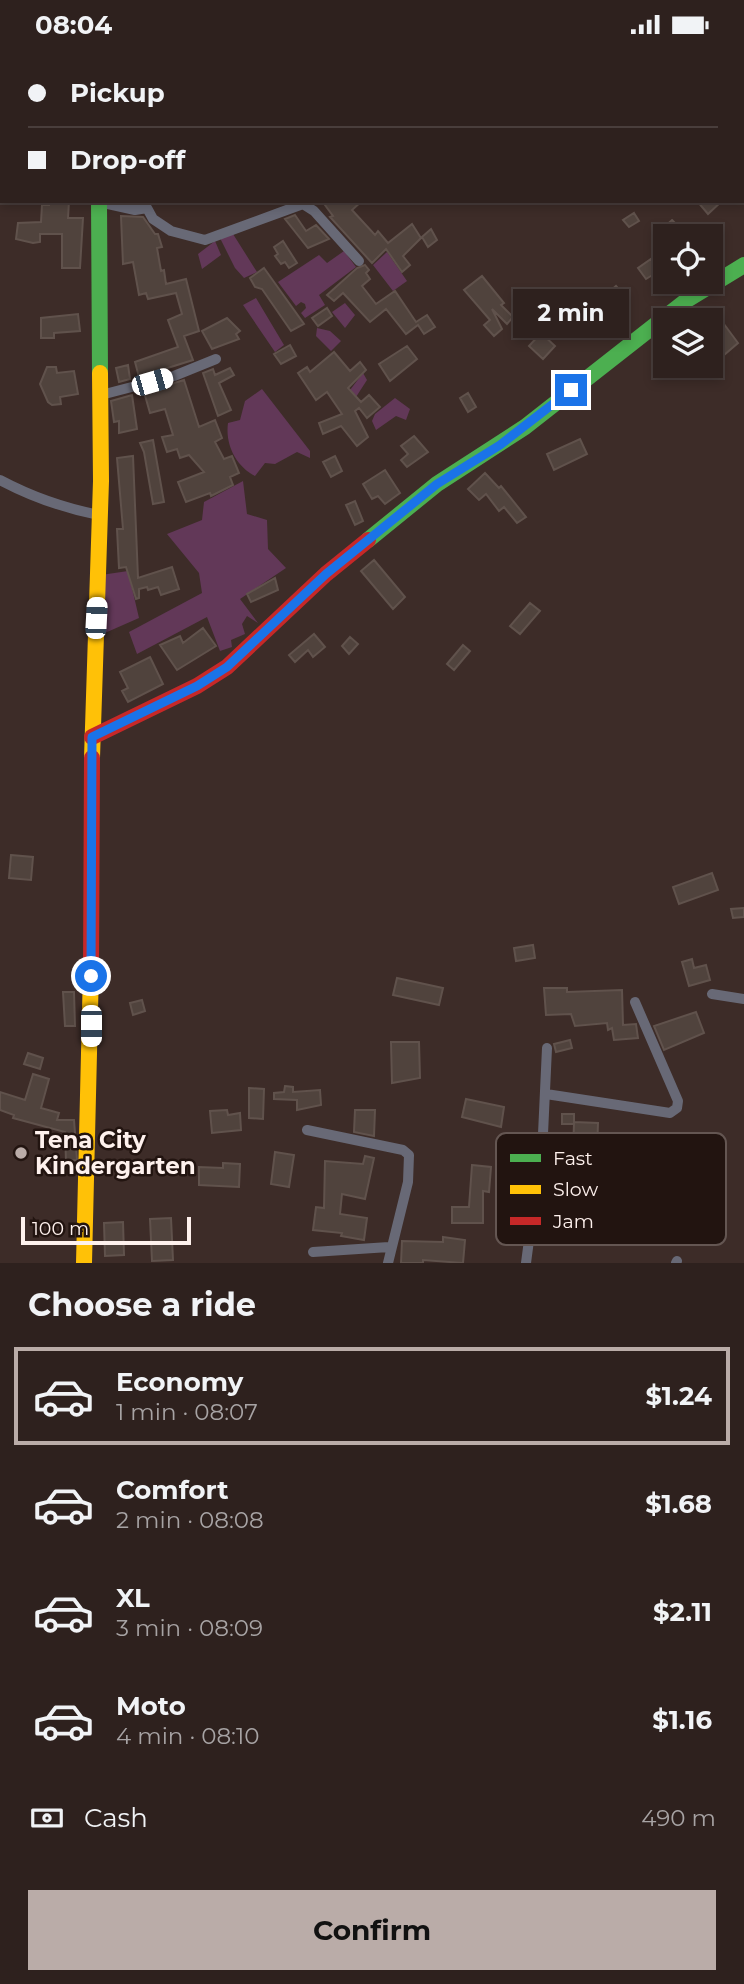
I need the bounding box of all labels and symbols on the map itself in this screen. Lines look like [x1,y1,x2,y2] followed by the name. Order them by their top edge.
[513,289,629,337] callout: 2 min
[129,366,176,398] car
[555,374,587,406] route end
[85,596,108,640] car
[75,960,107,992] route start
[81,1005,102,1047] car
[35,1126,196,1180] place label: Tena City Kindergarten
[496,1133,726,1245] legend
[13,1145,29,1161] marker: Tena City Kindergarten
[553,1147,593,1170] text: Fast
[553,1178,598,1201] text: Slow
[552,1210,594,1233] text: Jam
[21,1214,191,1246] scale bar

